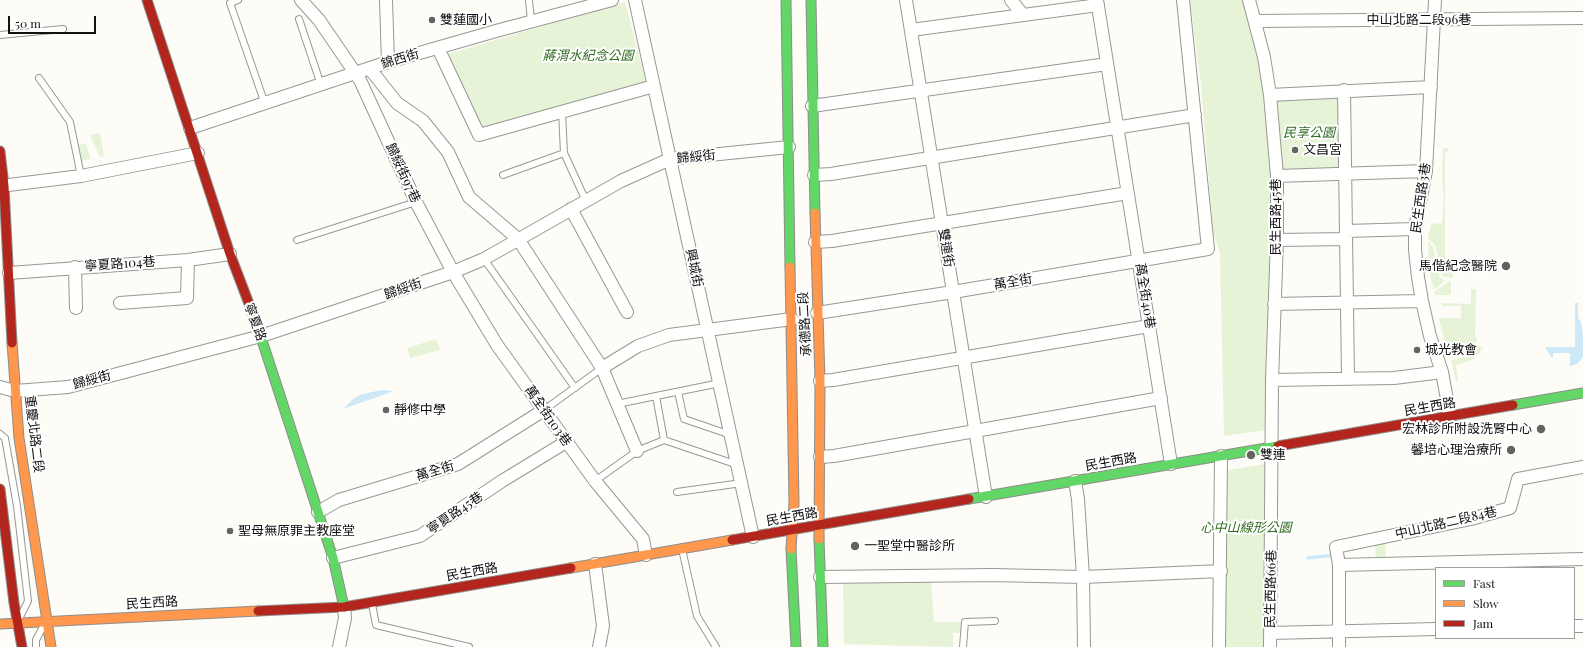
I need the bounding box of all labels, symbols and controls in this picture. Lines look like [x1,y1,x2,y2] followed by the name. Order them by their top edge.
[10,8,98,34] scale bar
[440,12,492,28] place label: 雙蓮國小
[1367,12,1471,28] street label: 中山北路二段96巷
[15,15,41,31] text: 50 m
[427,15,437,25] marker: 雙蓮國小
[379,46,421,72] street label: 錦西街
[543,48,633,64] park label: 蔣渭水紀念公園
[1283,125,1335,141] park label: 民享公園
[382,141,424,205] street label: 歸綏街97巷
[1303,142,1342,158] place label: 文昌宮
[1290,145,1300,155] marker: 文昌宮
[676,147,716,167] street label: 歸綏街
[1408,162,1434,234] street label: 民生西路3巷
[1268,179,1284,255] street label: 民生西路45巷
[935,228,957,268] street label: 雙連街
[682,247,706,289] street label: 興城街
[84,254,156,274] street label: 寧夏路104巷
[1419,258,1497,274] place label: 馬偕紀念醫院
[1500,260,1512,272] marker: 馬偕紀念醫院
[1132,262,1158,330] street label: 萬全街40巷
[992,271,1034,293] street label: 萬全街
[382,275,424,303] street label: 歸綏街
[796,291,814,357] street label: 承德路二段
[241,301,269,343] street label: 寧夏路
[1425,342,1477,358] place label: 城光教會
[1412,345,1422,355] marker: 城光教會
[71,367,113,393] street label: 歸綏街
[521,383,575,449] street label: 萬全街103巷
[22,394,46,474] street label: 重慶北路二段
[1403,395,1457,419] street label: 民生西路
[394,402,446,418] place label: 靜修中學
[381,405,391,415] marker: 靜修中學
[1402,421,1532,437] place label: 宏林診所附設洗腎中心
[1535,423,1547,435] marker: 宏林診所附設洗腎中心
[1411,442,1502,458] place label: 馨培心理治療所
[1505,444,1517,456] marker: 馨培心理治療所
[1260,447,1286,463] place label: 雙連
[1245,449,1257,461] marker: 雙連
[1084,450,1138,474] street label: 民生西路
[414,458,456,484] street label: 萬全街
[424,489,486,537] street label: 寧夏路45巷
[1393,504,1499,542] street label: 中山北路二段84巷
[765,505,819,529] street label: 民生西路
[1201,520,1291,536] park label: 心中山線形公園
[238,523,355,539] place label: 聖母無原罪主教座堂
[225,526,235,536] marker: 聖母無原罪主教座堂
[864,538,955,554] place label: 一聖堂中醫診所
[849,540,861,552] marker: 一聖堂中醫診所
[1263,550,1279,628] street label: 民生西路66巷
[445,560,499,584] street label: 民生西路
[1435,567,1575,639] legend
[1473,575,1495,591] text: Fast
[126,594,178,612] street label: 民生西路
[1473,595,1499,611] text: Slow
[1473,615,1493,631] text: Jam

